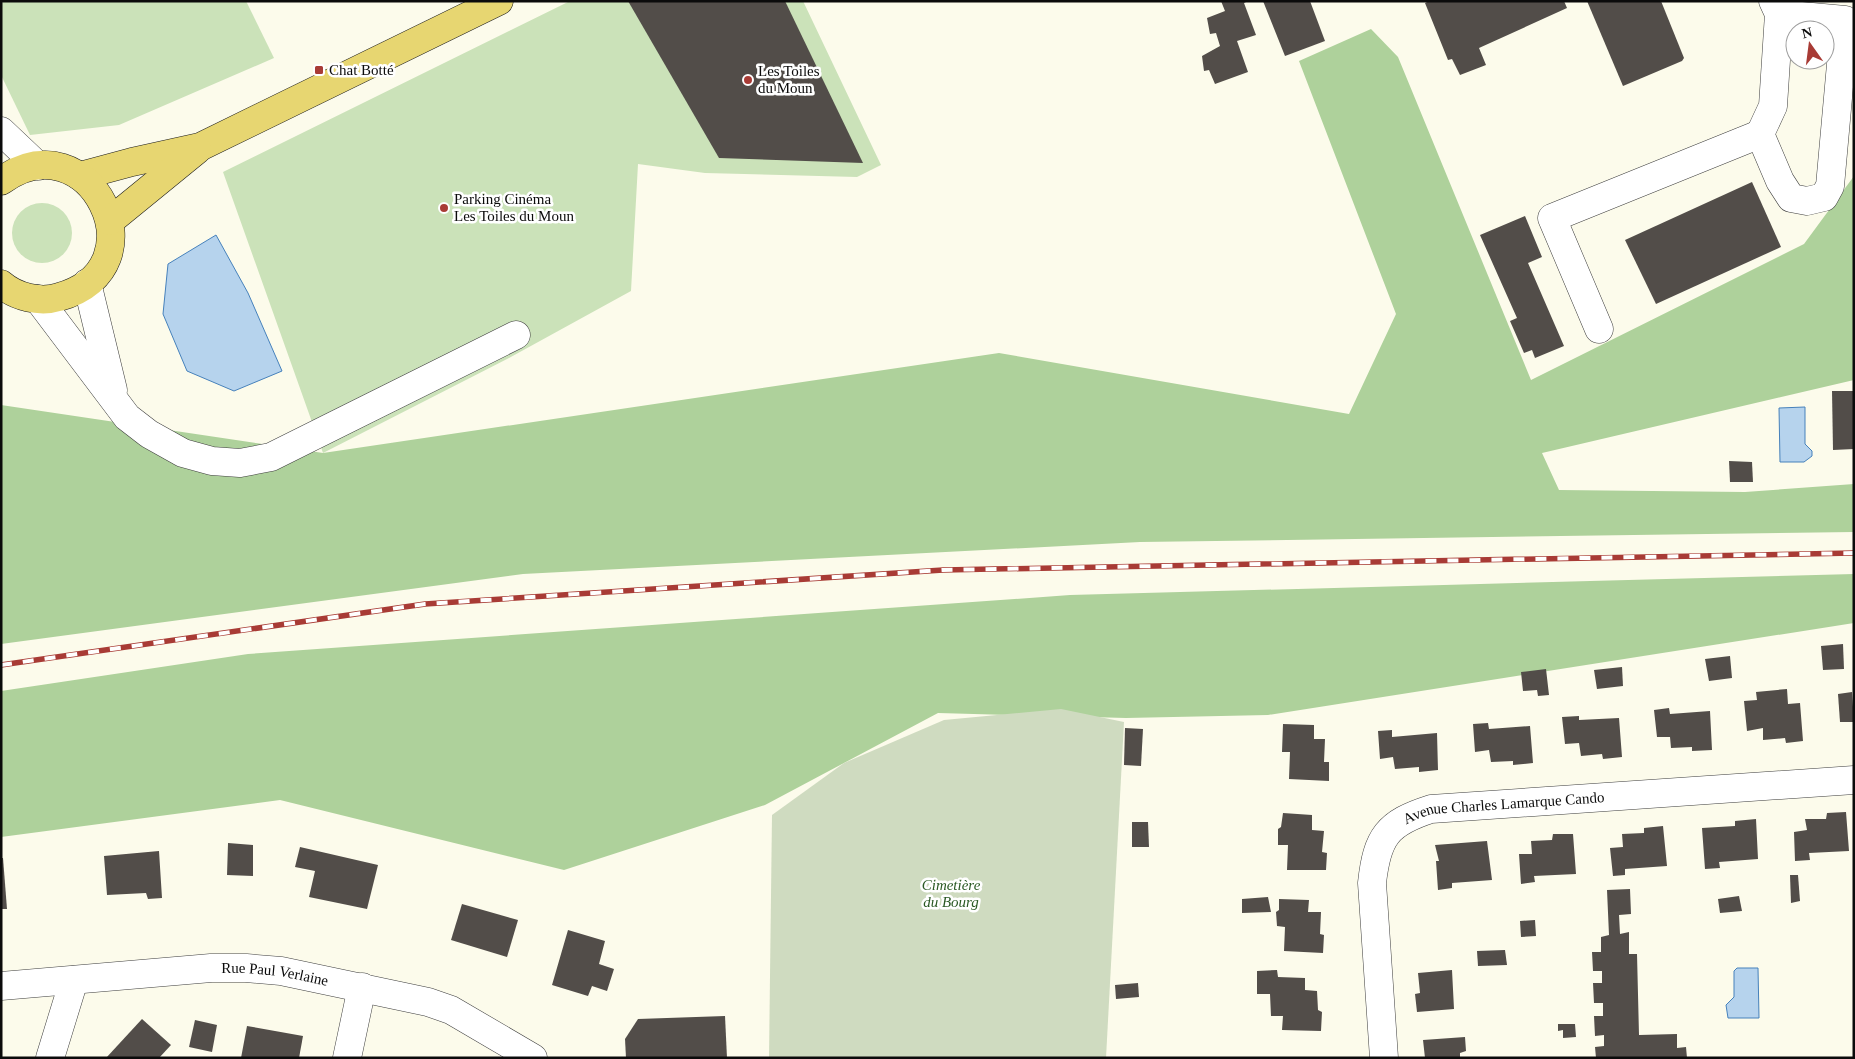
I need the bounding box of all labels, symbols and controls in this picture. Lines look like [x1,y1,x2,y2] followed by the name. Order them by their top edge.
[1785,20,1835,70] north arrow
[1800,24,1814,41] text: N
[329,62,394,78] place label: Chat Botté
[758,63,820,96] place label: Les Toiles du Moun
[313,64,325,76] marker: Chat Botté
[742,74,754,86] marker: Les Toiles du Moun
[454,191,574,224] place label: Parking Cinéma Les Toiles du Moun
[438,202,450,214] marker: Parking Cinéma Les Toiles du Moun
[1400,789,1605,827] street label: Avenue Charles Lamarque Cando
[922,877,981,910] park label: Cimetière du Bourg
[221,960,330,989] street label: Rue Paul Verlaine

